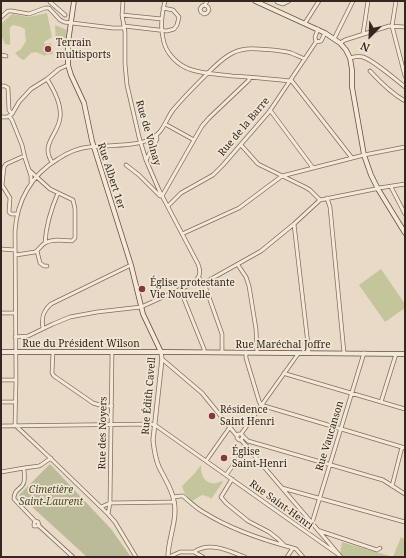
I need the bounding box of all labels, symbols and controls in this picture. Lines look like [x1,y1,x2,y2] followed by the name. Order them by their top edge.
[350,16,390,56] north arrow
[56,37,111,60] place label: Terrain multisports
[358,39,372,56] text: N
[43,44,53,54] marker: Terrain multisports
[216,95,272,159] street label: Rue de la Barre
[133,99,163,167] street label: Rue de Volnay
[95,141,127,211] street label: Rue Albert 1er
[150,277,235,300] place label: Église protestante Vie Nouvelle
[137,284,147,294] marker: Église protestante Vie Nouvelle
[22,338,140,350] street label: Rue du Président Wilson
[235,339,331,351] street label: Rue Maréchal Joffre
[140,357,158,435] street label: Rue Édith Cavell
[96,396,110,470] street label: Rue des Noyers
[314,399,346,473] street label: Rue Vaucanson
[220,404,274,428] place label: Résidence Saint Henri
[207,411,217,421] marker: Résidence Saint Henri
[232,446,287,470] place label: Église Saint-Henri
[219,453,229,463] marker: Église Saint-Henri
[247,478,315,532] street label: Rue Saint-Henri
[19,484,83,508] park label: Cimetière Saint-Laurent

